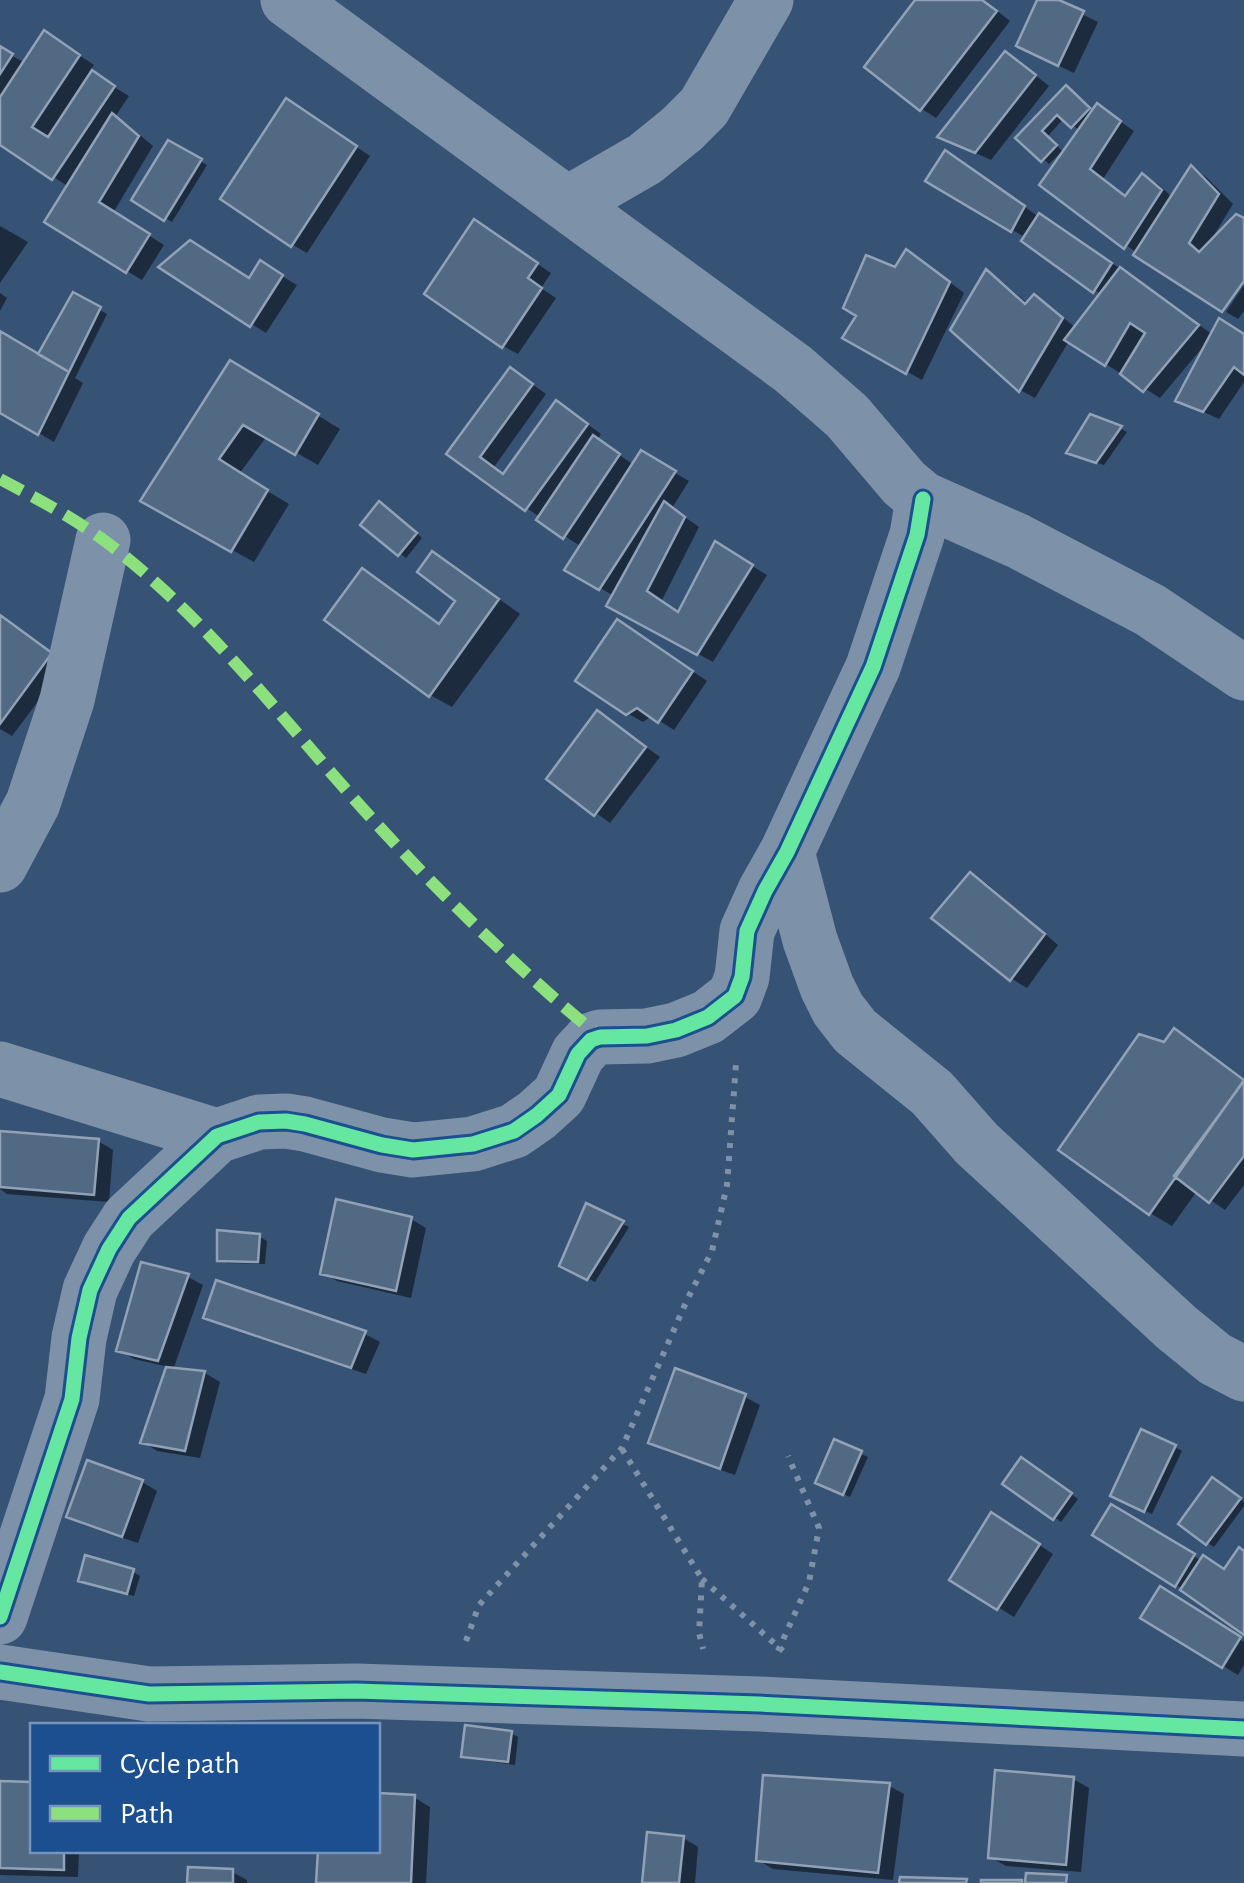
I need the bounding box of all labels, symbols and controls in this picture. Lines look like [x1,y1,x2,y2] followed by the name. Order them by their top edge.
[30,1723,380,1853] legend
[120,1749,240,1779] text: Cycle path
[120,1799,174,1829] text: Path

